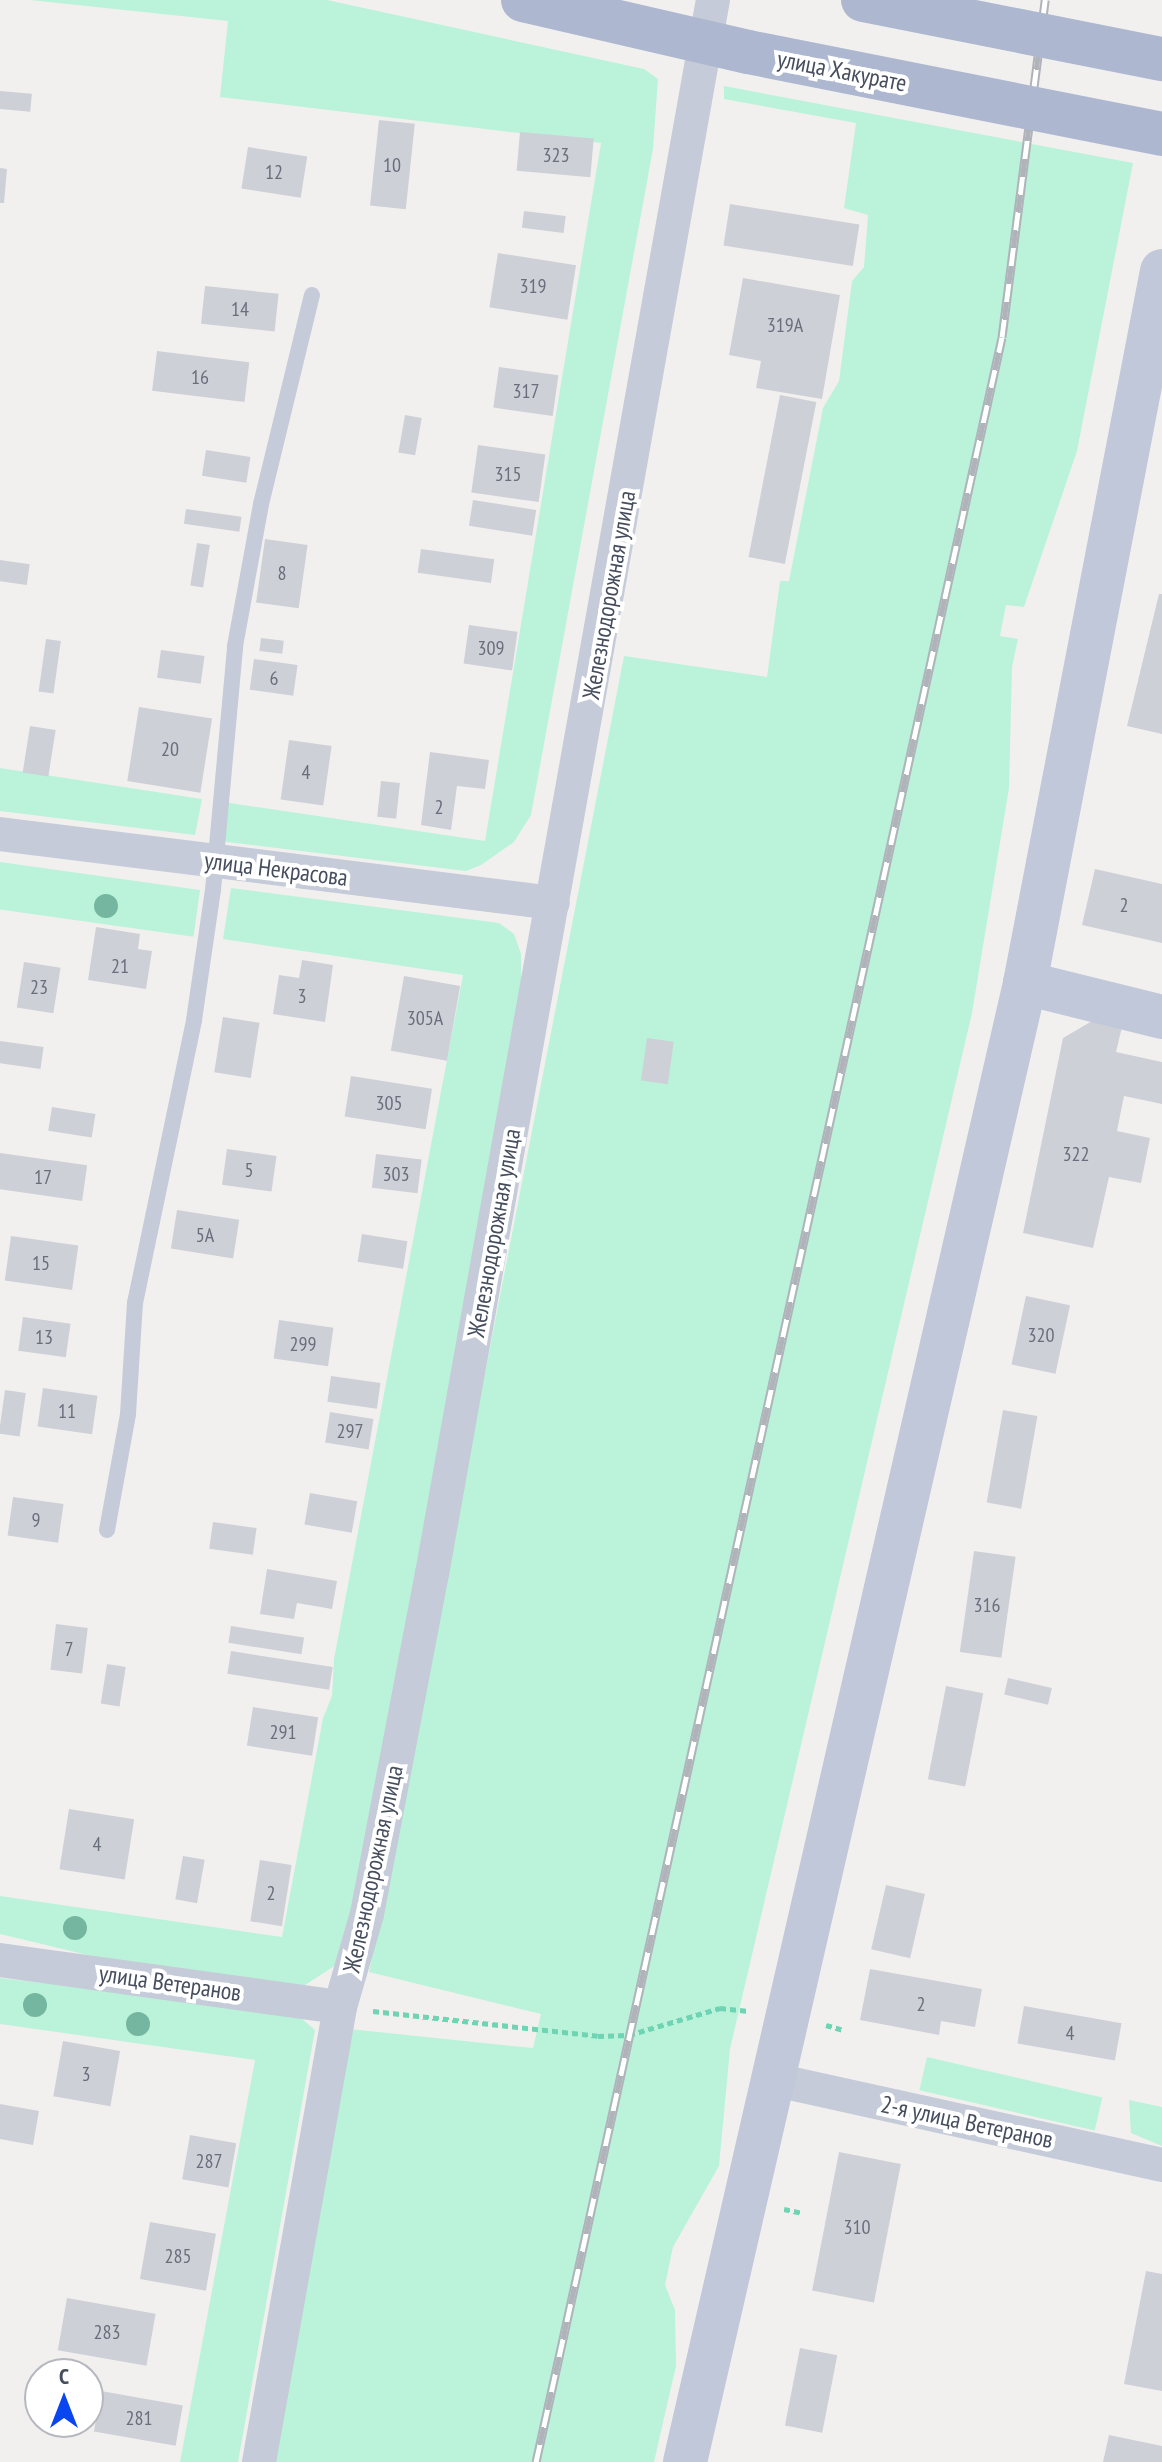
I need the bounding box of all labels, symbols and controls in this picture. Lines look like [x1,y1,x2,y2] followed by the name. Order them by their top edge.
[775,44,909,98] street label: улица Хакурате
[543,143,569,167] house number: 323
[383,153,401,177] house number: 10
[265,160,283,184] house number: 12
[520,274,546,298] house number: 319
[231,297,249,321] house number: 14
[767,313,803,337] house number: 319А
[191,365,209,389] house number: 16
[513,379,539,403] house number: 317
[495,462,521,486] house number: 315
[576,488,642,702] street label: Железнодорожная улица
[278,561,286,585] house number: 8
[478,636,504,660] house number: 309
[270,666,278,690] house number: 6
[161,737,179,761] house number: 20
[302,760,310,784] house number: 4
[435,795,443,819] house number: 2
[203,846,349,892] street label: улица Некрасова
[1120,893,1128,917] house number: 2
[111,954,129,978] house number: 21
[30,975,48,999] house number: 23
[298,984,306,1008] house number: 3
[407,1006,443,1030] house number: 305А
[376,1091,402,1115] house number: 305
[461,1126,527,1340] street label: Железнодорожная улица
[1063,1142,1089,1166] house number: 322
[245,1158,253,1182] house number: 5
[383,1162,409,1186] house number: 303
[34,1165,52,1189] house number: 17
[196,1223,214,1247] house number: 5А
[32,1251,50,1275] house number: 15
[1028,1323,1054,1347] house number: 320
[35,1325,53,1349] house number: 13
[290,1332,316,1356] house number: 299
[58,1399,76,1423] house number: 11
[337,1419,363,1443] house number: 297
[32,1508,40,1532] house number: 9
[974,1593,1000,1617] house number: 316
[65,1637,73,1661] house number: 7
[270,1720,296,1744] house number: 291
[337,1763,409,1975] street label: Железнодорожная улица
[93,1832,101,1856] house number: 4
[267,1881,275,1905] house number: 2
[97,1959,243,2007] street label: улица Ветеранов
[917,1992,925,2016] house number: 2
[1066,2021,1074,2045] house number: 4
[82,2062,90,2086] house number: 3
[878,2090,1056,2154] street label: 2-я улица Ветеранов
[196,2149,222,2173] house number: 287
[844,2215,870,2239] house number: 310
[165,2244,191,2268] house number: 285
[94,2320,120,2344] house number: 283
[24,2358,104,2438] north arrow
[59,2362,69,2390] text: С
[126,2406,152,2430] house number: 281

